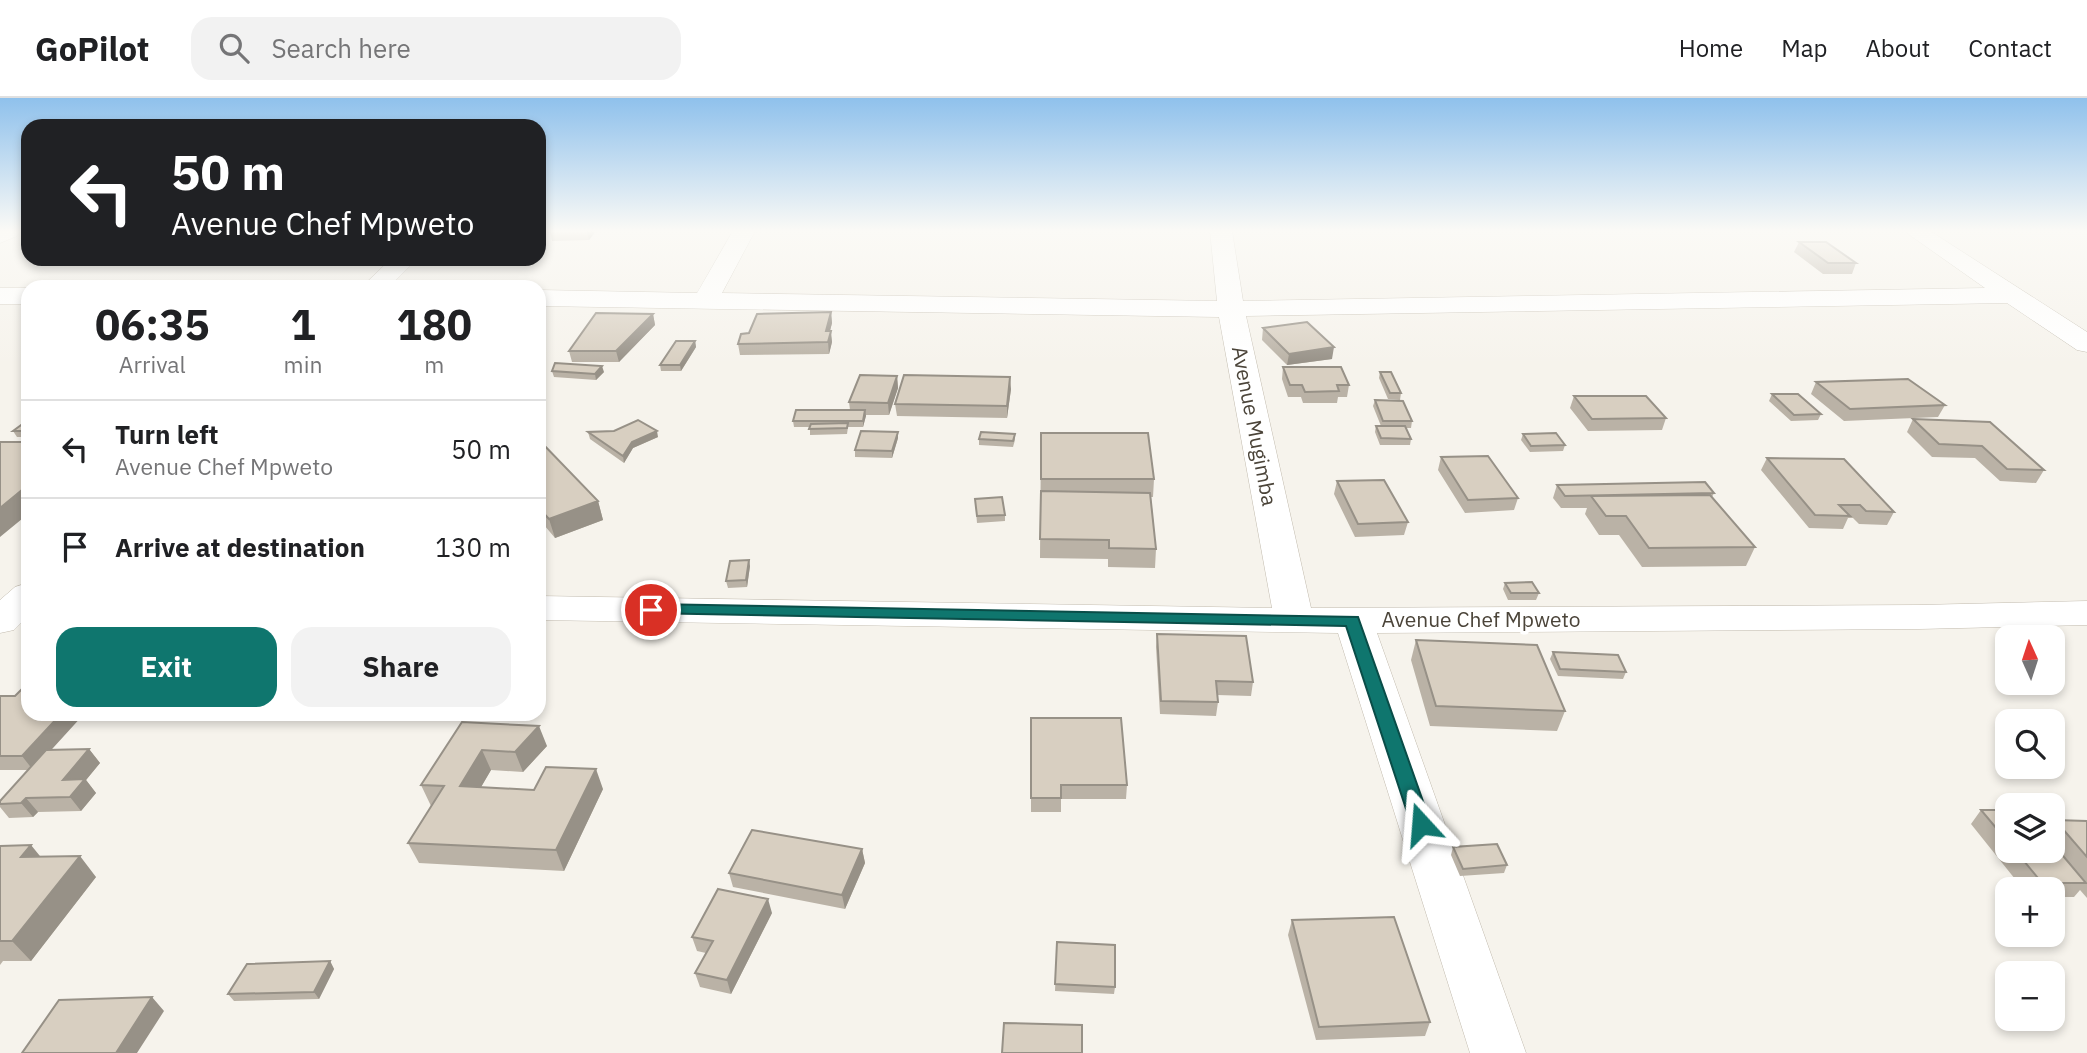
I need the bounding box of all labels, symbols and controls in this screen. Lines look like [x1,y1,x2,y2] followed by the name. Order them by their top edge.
[191,17,681,80] search box
[35,27,149,70] text: GoPilot
[215,29,253,67] icon: search
[271,31,411,65] text: Search here
[1679,32,1743,64] text: Home
[1781,32,1827,64] text: Map
[1865,32,1930,64] text: About
[1968,32,2052,64] text: Contact
[171,140,285,203] text: 50 m
[56,147,147,238] icon: left
[171,202,474,244] text: Avenue Chef Mpweto
[95,297,210,352] text: 06:35
[290,297,316,352] text: 1
[396,297,472,352] text: 180
[1226,344,1284,508] street label: Avenue Mugimba
[119,349,186,379] text: Arrival
[284,349,322,379] text: min
[424,349,444,379] text: m
[115,417,218,451] text: Turn left
[56,430,94,468] icon: left
[451,432,511,466] text: 50 m
[115,451,333,481] text: Avenue Chef Mpweto
[56,528,94,566] icon: arrive
[115,530,365,564] text: Arrive at destination
[435,530,511,564] text: 130 m
[621,580,681,640] pin
[632,591,670,629] icon: arrive
[1381,605,1581,633] street label: Avenue Chef Mpweto
[1995,625,2065,695] north arrow
[1995,625,2065,1031] map controls
[56,627,277,707] button: Exit
[291,627,511,707] button: Share
[1995,709,2065,779] button: search
[1384,787,1458,861] position arrow
[1995,793,2065,863] button: layers
[1995,877,2065,947] button: +
[1995,961,2065,1031] button: −

